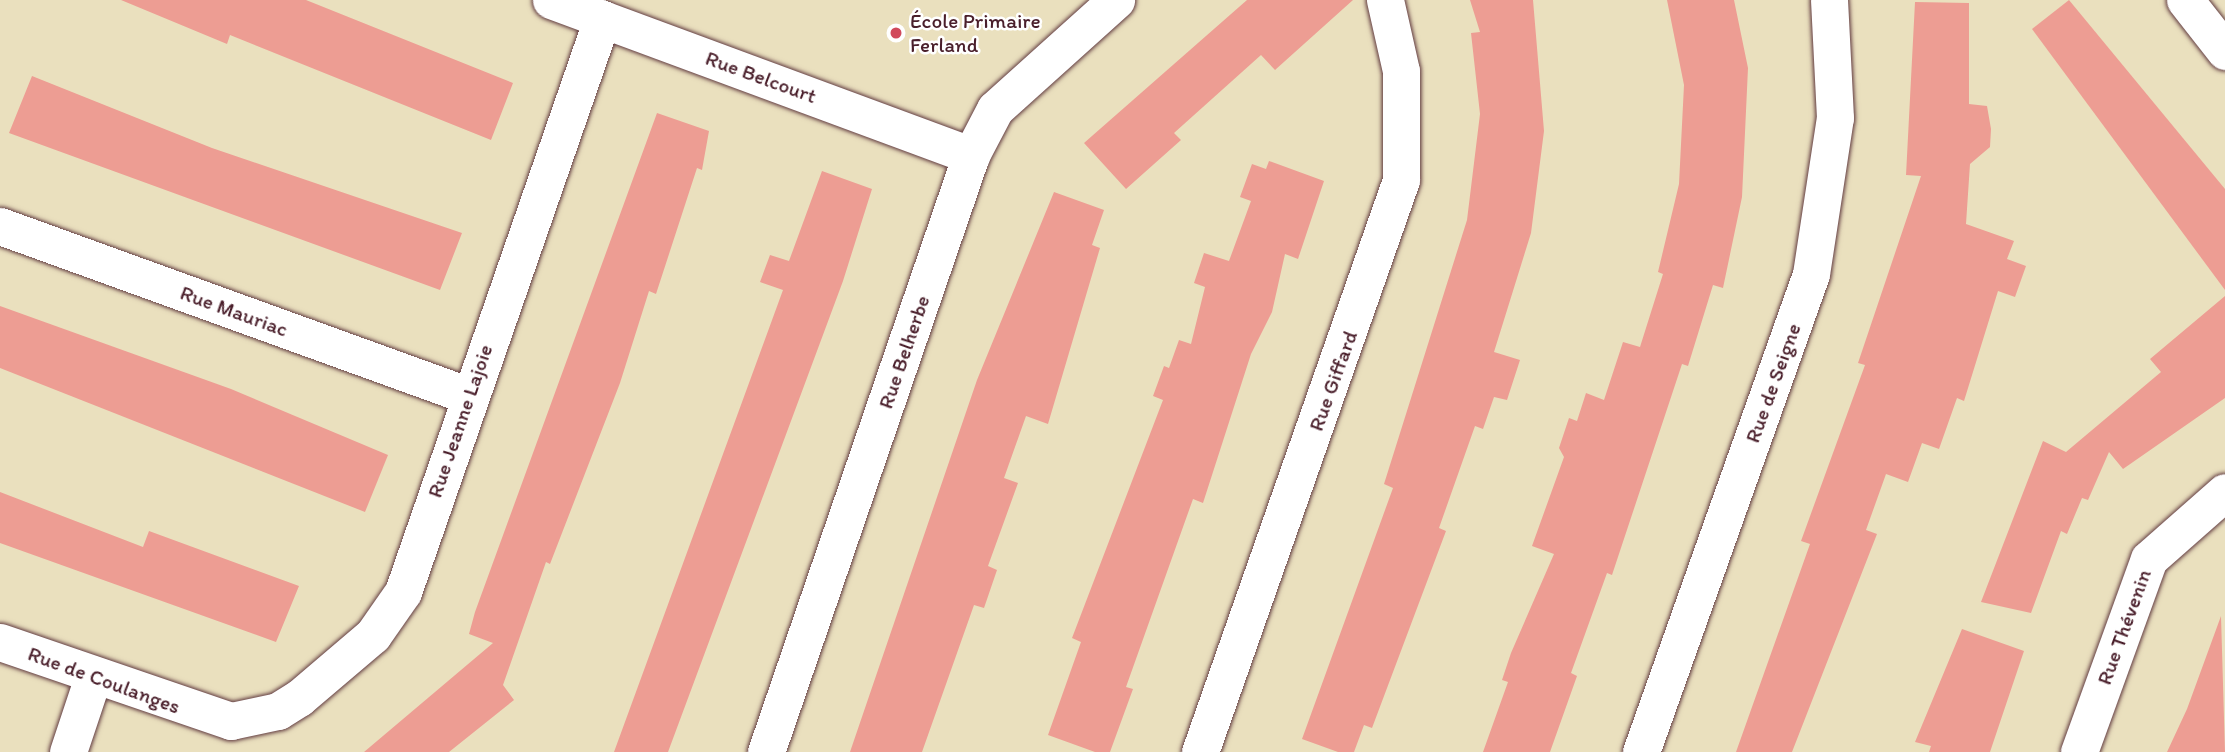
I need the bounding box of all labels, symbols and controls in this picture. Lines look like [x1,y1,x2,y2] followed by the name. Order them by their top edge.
[910,8,1039,58] place label: École Primaire Ferland
[888,25,904,41] marker: École Primaire Ferland
[702,45,820,109] street label: Rue Belcourt
[177,280,291,342] street label: Rue Mauriac
[873,292,935,412] street label: Rue Belherbe
[1740,320,1806,446] street label: Rue de Seigne
[1303,328,1363,434] street label: Rue Giffard
[422,341,498,501] street label: Rue Jeanne Lajoie
[2091,566,2157,688] street label: Rue Thévenin
[25,641,183,719] street label: Rue de Coulanges

